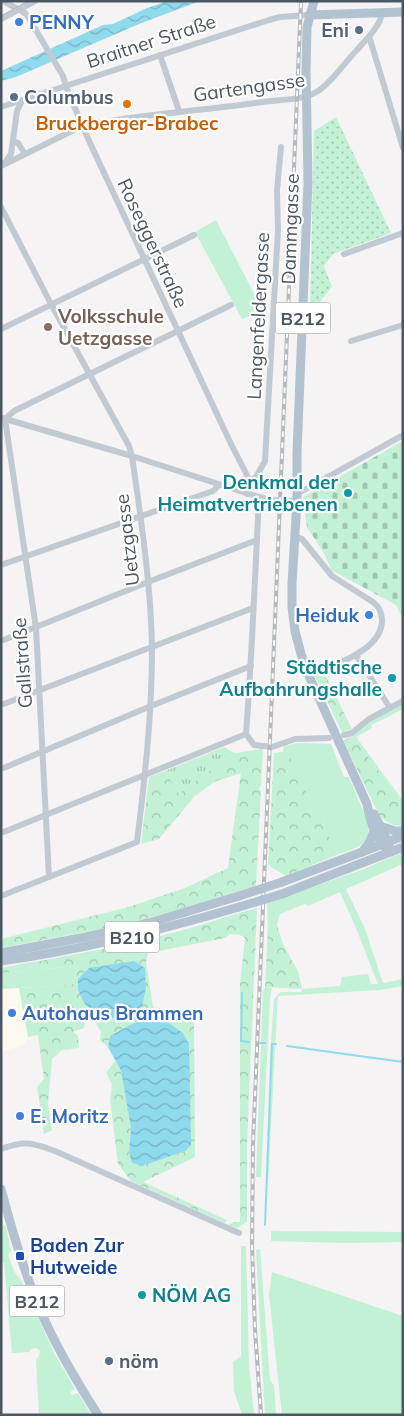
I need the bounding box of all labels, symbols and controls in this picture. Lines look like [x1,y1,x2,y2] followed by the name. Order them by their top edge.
[83,9,219,73] street label: Braitner Straße
[29,10,95,34] place label: PENNY
[13,16,25,28] marker: PENNY
[321,18,349,42] place label: Eni
[353,24,365,36] marker: Eni
[191,67,307,107] street label: Gartengasse
[24,85,114,109] place label: Columbus
[8,91,20,103] marker: Columbus
[121,98,133,110] marker: Bruckberger-Brabec
[35,111,219,135] place label: Bruckberger-Brabec
[276,173,304,285] street label: Dammgasse
[113,174,193,312] street label: Roseggerstraße
[242,232,274,400] street label: Langenfeldergasse
[276,302,330,334] road number: B212
[57,304,164,350] place label: Volksschule Uetzgasse
[42,321,54,333] marker: Volksschule Uetzgasse
[158,470,339,516] place label: Denkmal der Heimatvertriebenen
[342,487,354,499] marker: Denkmal der Heimatvertriebenen
[109,493,145,587] street label: Uetzgasse
[295,603,360,627] place label: Heiduk
[363,609,375,621] marker: Heiduk
[7,617,37,709] street label: Gallstraße
[219,655,382,701] place label: Städtische Aufbahrungshalle
[386,672,398,684] marker: Städtische Aufbahrungshalle
[104,922,160,952] road number: B210
[22,1001,204,1025] place label: Autohaus Brammen
[6,1007,18,1019] marker: Autohaus Brammen
[30,1104,109,1128] place label: E. Moritz
[14,1110,26,1122] marker: E. Moritz
[30,1233,124,1279] place label: Baden Zur Hutweide
[14,1250,26,1262] marker: Baden Zur Hutweide
[152,1283,231,1307] place label: NÖM AG
[10,1285,64,1316] road number: B212
[136,1289,148,1301] marker: NÖM AG
[119,1349,159,1373] place label: nöm
[103,1355,115,1367] marker: nöm

